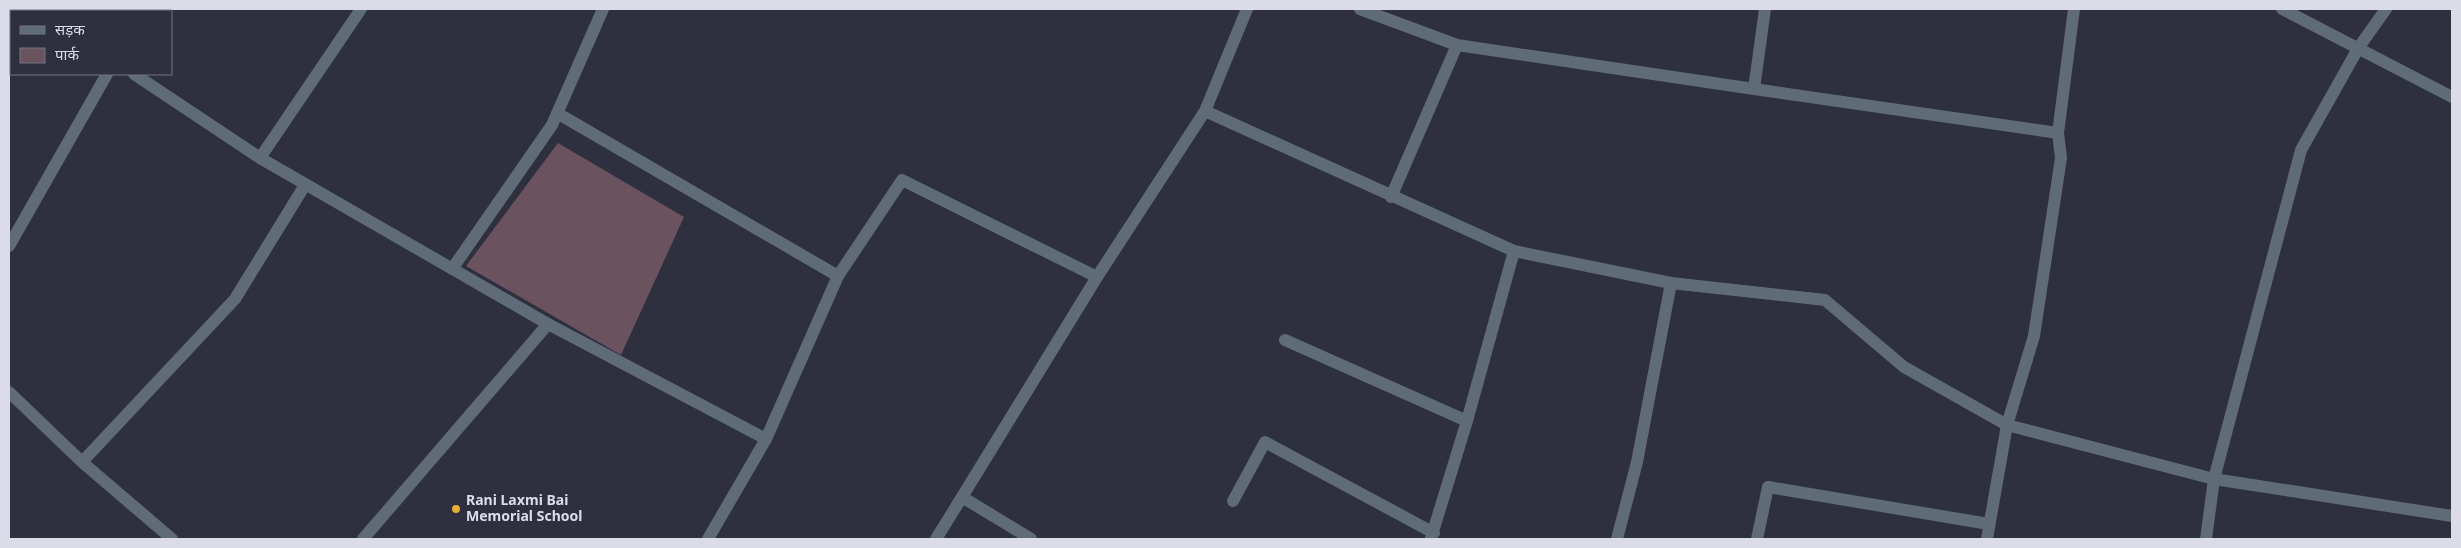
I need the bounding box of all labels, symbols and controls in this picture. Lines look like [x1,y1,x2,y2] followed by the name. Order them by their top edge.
[10,10,172,75] legend
[55,22,85,41] text: सड़क
[55,46,79,66] text: पार्क
[466,492,583,527] place label: Rani Laxmi Bai Memorial School
[450,503,462,515] marker: Rani Laxmi Bai Memorial School

